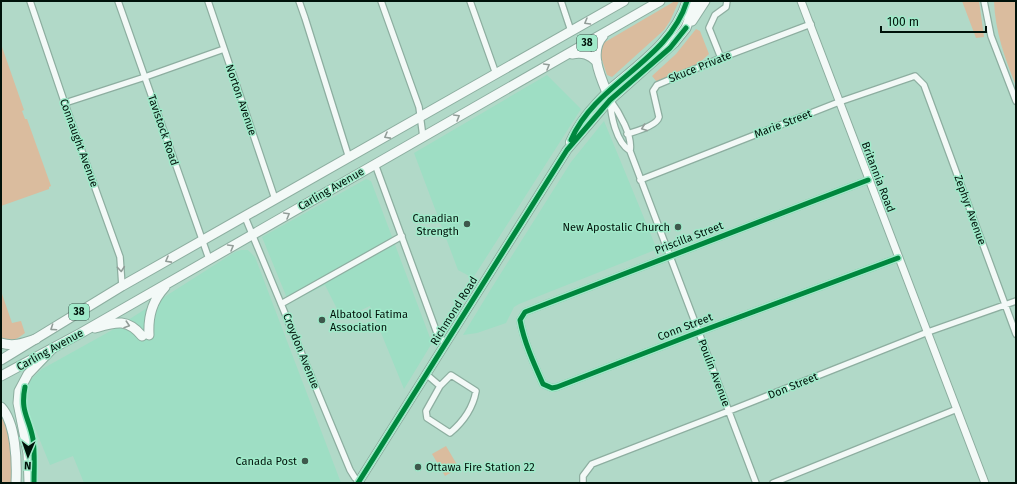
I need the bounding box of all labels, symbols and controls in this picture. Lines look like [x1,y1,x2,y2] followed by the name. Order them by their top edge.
[881,8,986,34] scale bar
[887,15,919,29] text: 100 m
[584,18,591,25] one-way arrow
[577,35,597,51] road number: 38
[667,49,733,85] street label: Skuce Private
[223,63,259,137] street label: Norton Avenue
[542,64,550,71] one-way arrow
[145,93,181,167] street label: Tavistock Road
[57,97,101,189] street label: Connaught Avenue
[752,107,814,141] street label: Marie Street
[453,115,460,122] one-way arrow
[641,123,648,131] one-way arrow
[384,132,391,139] one-way arrow
[859,140,897,214] street label: Britannia Road
[296,165,366,213] street label: Carling Avenue
[951,173,989,247] street label: Zephyr Avenue
[283,212,290,219] one-way arrow
[412,212,459,238] place label: Canadian Strength
[462,219,472,229] marker: Canadian Strength
[653,219,725,257] street label: Priscilla Street
[563,221,670,234] place label: New Apostalic Church
[673,222,683,232] marker: New Apostalic Church
[227,244,234,251] one-way arrow
[165,256,172,263] one-way arrow
[116,266,125,272] one-way arrow
[428,274,480,348] street label: Richmond Road
[69,304,89,320] road number: 38
[330,308,408,334] place label: Albatool Fatima Association
[280,311,322,391] street label: Croydon Avenue
[656,311,714,343] street label: Conn Street
[317,315,327,325] marker: Albatool Fatima Association
[123,320,130,329] one-way arrow
[50,323,57,331] one-way arrow
[14,326,86,374] street label: Carling Avenue
[695,337,733,409] street label: Poulin Avenue
[766,370,820,402] street label: Don Street
[8,436,48,476] north arrow
[235,455,297,468] place label: Canada Post
[300,456,310,466] marker: Canada Post
[24,459,32,472] text: N
[426,461,535,474] place label: Ottawa Fire Station 22
[413,462,423,472] marker: Ottawa Fire Station 22

